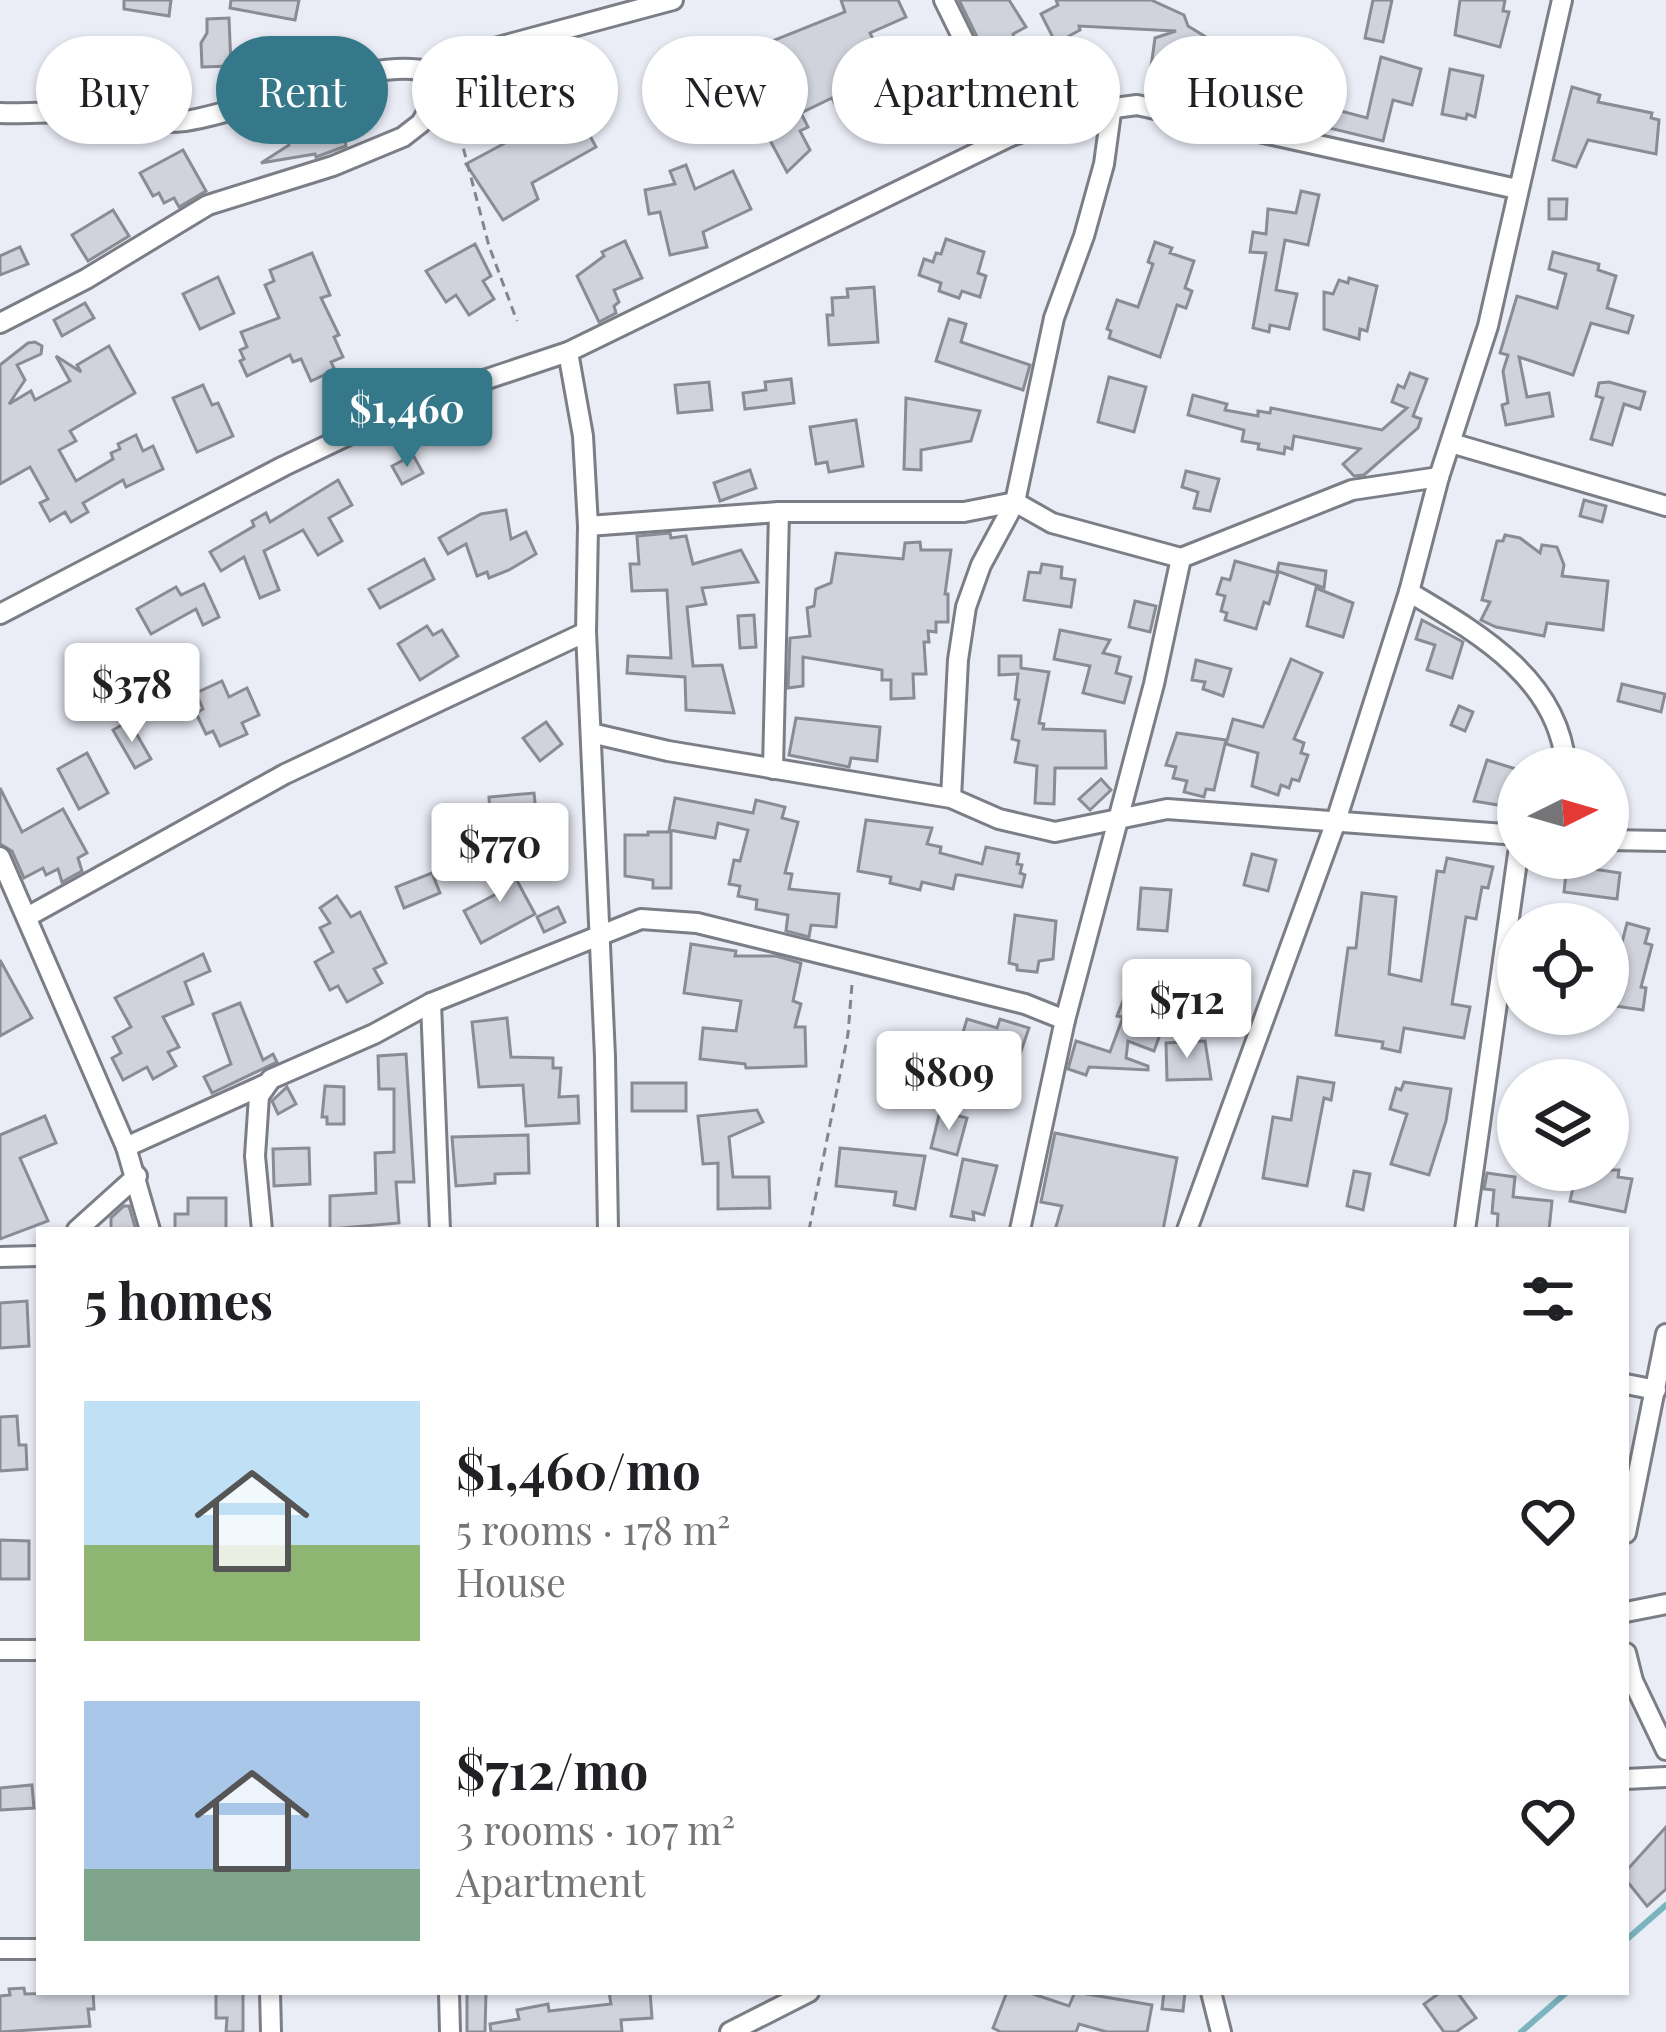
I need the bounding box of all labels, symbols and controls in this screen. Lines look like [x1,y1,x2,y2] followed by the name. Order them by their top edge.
[36,36,192,144] chip: Buy
[216,36,388,144] chip: Rent
[412,36,618,144] chip: Filters
[642,36,808,144] chip: New
[832,36,1120,144] chip: Apartment
[1144,36,1347,144] chip: House
[309,368,505,470] pin: $1,460
[349,381,465,433] text: $1,460
[61,643,203,745] pin: $378
[92,656,172,708] text: $378
[1497,747,1629,879] north arrow
[1497,747,1629,1191] map controls
[429,803,571,905] pin: $770
[458,816,542,868] text: $770
[1497,903,1629,1035] button: locate
[1116,959,1258,1061] pin: $712
[1149,972,1225,1024] text: $712
[878,1031,1020,1133] pin: $809
[904,1044,995,1096] text: $809
[1497,1059,1629,1191] button: layers
[84,1265,273,1333] text: 5 homes
[1515,1266,1581,1332] icon: filters
[456,1435,701,1503] text: $1,460/mo
[180,1449,324,1593] icon: home
[1515,1488,1581,1554] icon: heart
[456,1503,731,1555] text: 5 rooms · 178 m²
[456,1555,566,1607] text: House
[456,1735,648,1803] text: $712/mo
[180,1749,324,1893] icon: home
[1515,1788,1581,1854] icon: heart
[456,1803,735,1855] text: 3 rooms · 107 m²
[456,1855,645,1907] text: Apartment

